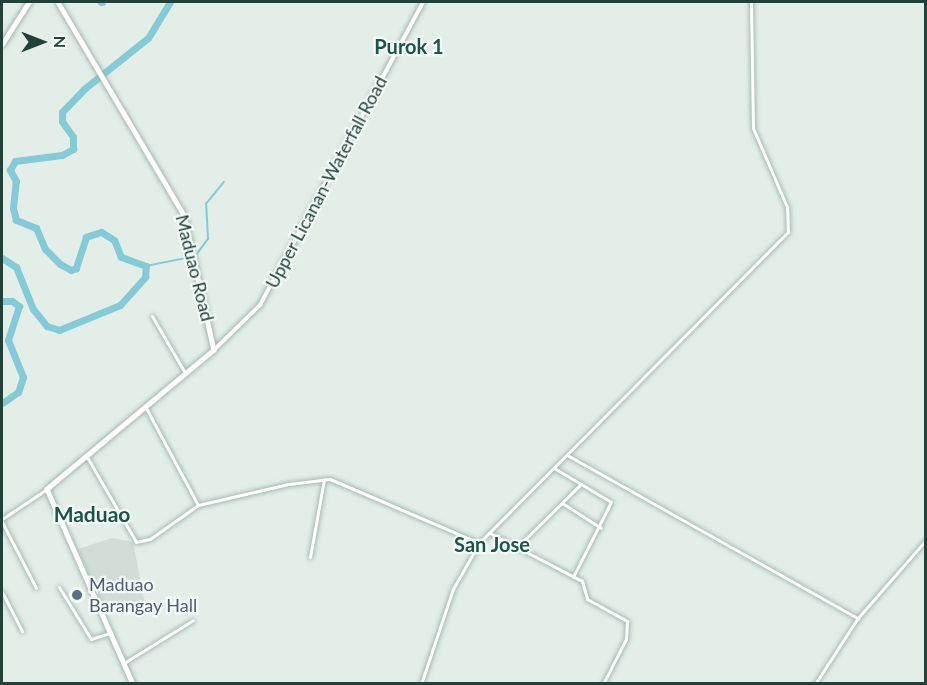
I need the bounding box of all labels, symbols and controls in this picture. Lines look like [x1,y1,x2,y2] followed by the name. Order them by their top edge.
[12,12,72,72] north arrow
[374,34,444,58] district label: Purok 1
[51,36,70,48] text: N
[261,72,391,292] street label: Upper Licanan-Waterfall Road
[171,212,219,324] street label: Maduao Road
[54,501,130,527] district label: Maduao
[454,532,530,556] district label: San Jose
[89,574,198,616] place label: Maduao Barangay Hall
[70,588,84,602] marker: Maduao Barangay Hall

